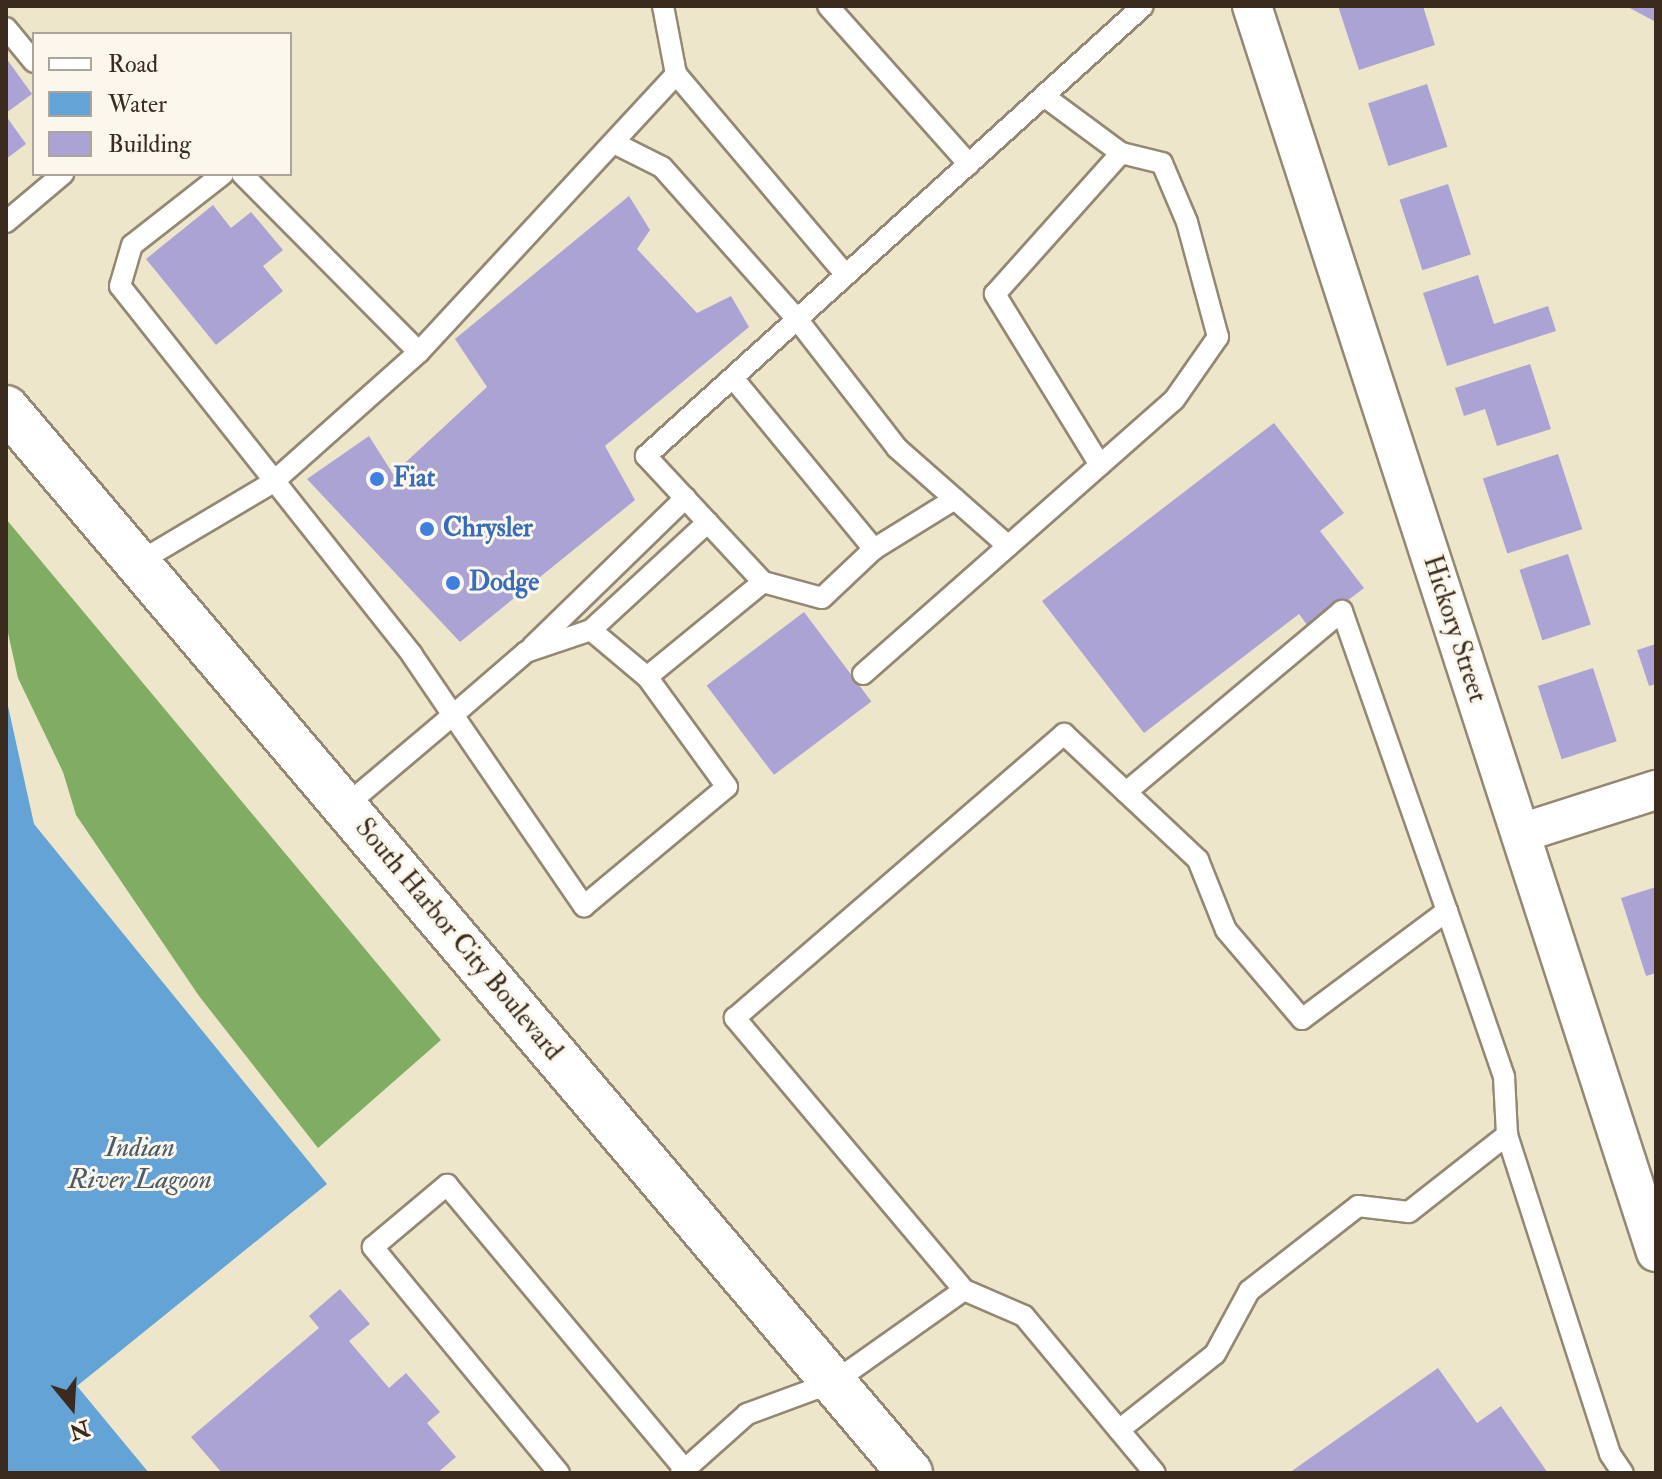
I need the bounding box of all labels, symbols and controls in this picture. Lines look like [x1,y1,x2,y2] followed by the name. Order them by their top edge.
[32,32,292,176] legend
[108,49,158,80] text: Road
[108,89,167,120] text: Water
[108,129,191,160] text: Building
[393,463,435,495] place label: Fiat
[368,470,386,488] marker: Fiat
[443,513,533,545] place label: Chrysler
[418,520,436,538] marker: Chrysler
[1416,552,1492,706] street label: Hickory Street
[469,567,539,599] place label: Dodge
[444,574,462,592] marker: Dodge
[348,813,568,1067] street label: South Harbor City Boulevard
[68,1131,212,1197] water label: Indian River Lagoon
[32,1367,112,1447] north arrow
[66,1413,93,1446] text: N

